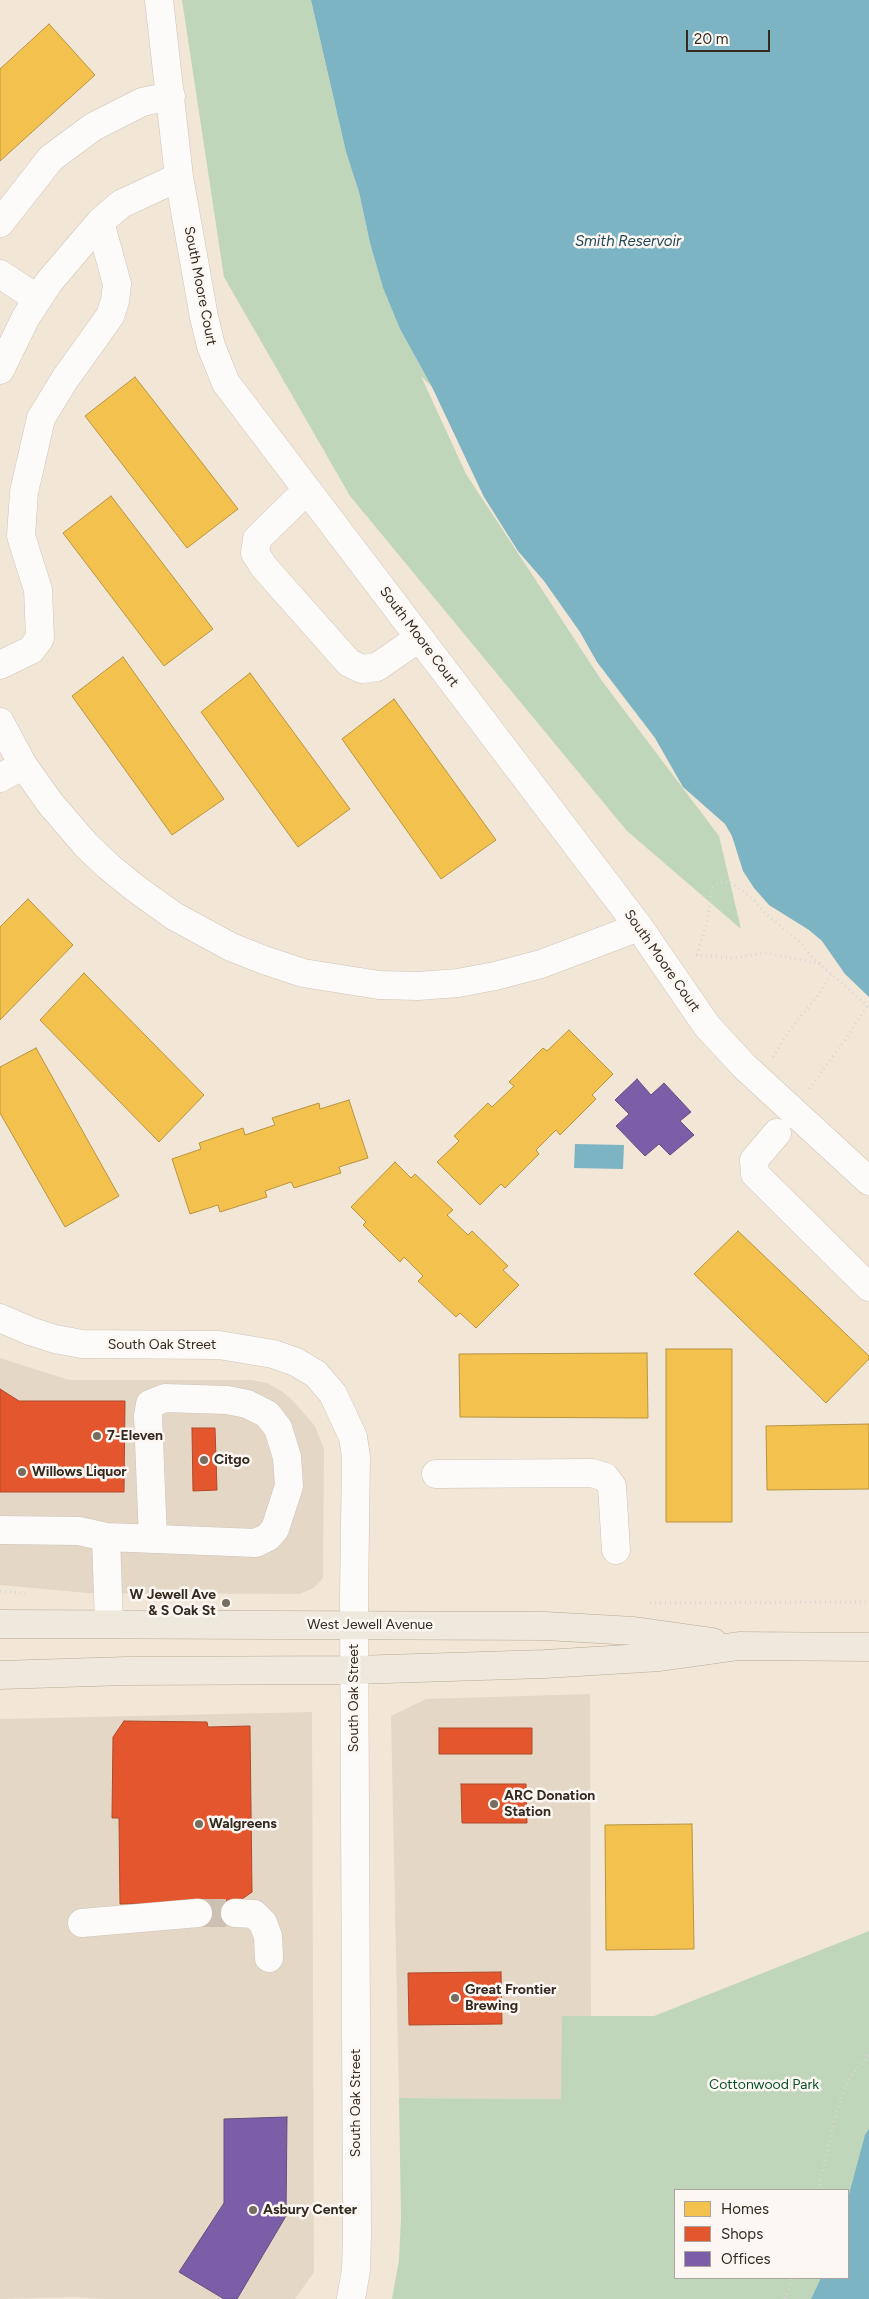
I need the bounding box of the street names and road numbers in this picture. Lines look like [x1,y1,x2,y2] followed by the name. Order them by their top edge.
[180,225,220,347] street label: South Moore Court
[376,584,462,690] street label: South Moore Court
[620,907,704,1015] street label: South Moore Court
[108,1337,216,1353] street label: South Oak Street
[307,1617,433,1633] street label: West Jewell Avenue
[346,1644,362,1752] street label: South Oak Street
[348,2049,364,2157] street label: South Oak Street

